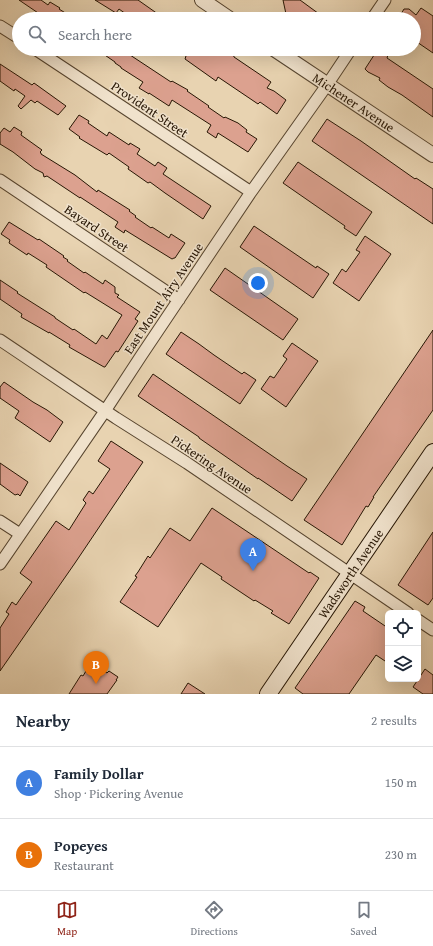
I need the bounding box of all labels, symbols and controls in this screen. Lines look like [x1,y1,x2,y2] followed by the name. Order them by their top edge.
[12,12,421,56] search box
[26,23,48,45] icon: search
[58,24,132,45] text: Search here
[309,68,398,137] street label: Michener Avenue
[107,77,192,142] street label: Provident Street
[61,200,133,257] street label: Bayard Street
[119,239,208,358] street label: East Mount Airy Avenue
[248,273,268,293] your location
[167,430,256,499] street label: Pickering Avenue
[313,525,388,622] street label: Wadsworth Avenue
[240,538,266,571] pin: A
[385,610,421,682] map controls
[385,610,421,646] button: locate
[385,646,421,682] button: layers
[83,651,109,684] pin: B
[16,708,70,733] text: Nearby
[371,711,417,730] text: 2 results
[54,763,144,784] text: Family Dollar
[25,773,33,792] text: A
[385,773,417,792] text: 150 m
[54,784,183,803] text: Shop · Pickering Avenue
[54,835,108,856] text: Popeyes
[25,845,33,864] text: B
[385,845,417,864] text: 230 m
[54,856,114,875] text: Restaurant
[56,899,78,939] tab: Map
[191,899,238,939] tab: Directions
[350,899,377,939] tab: Saved

